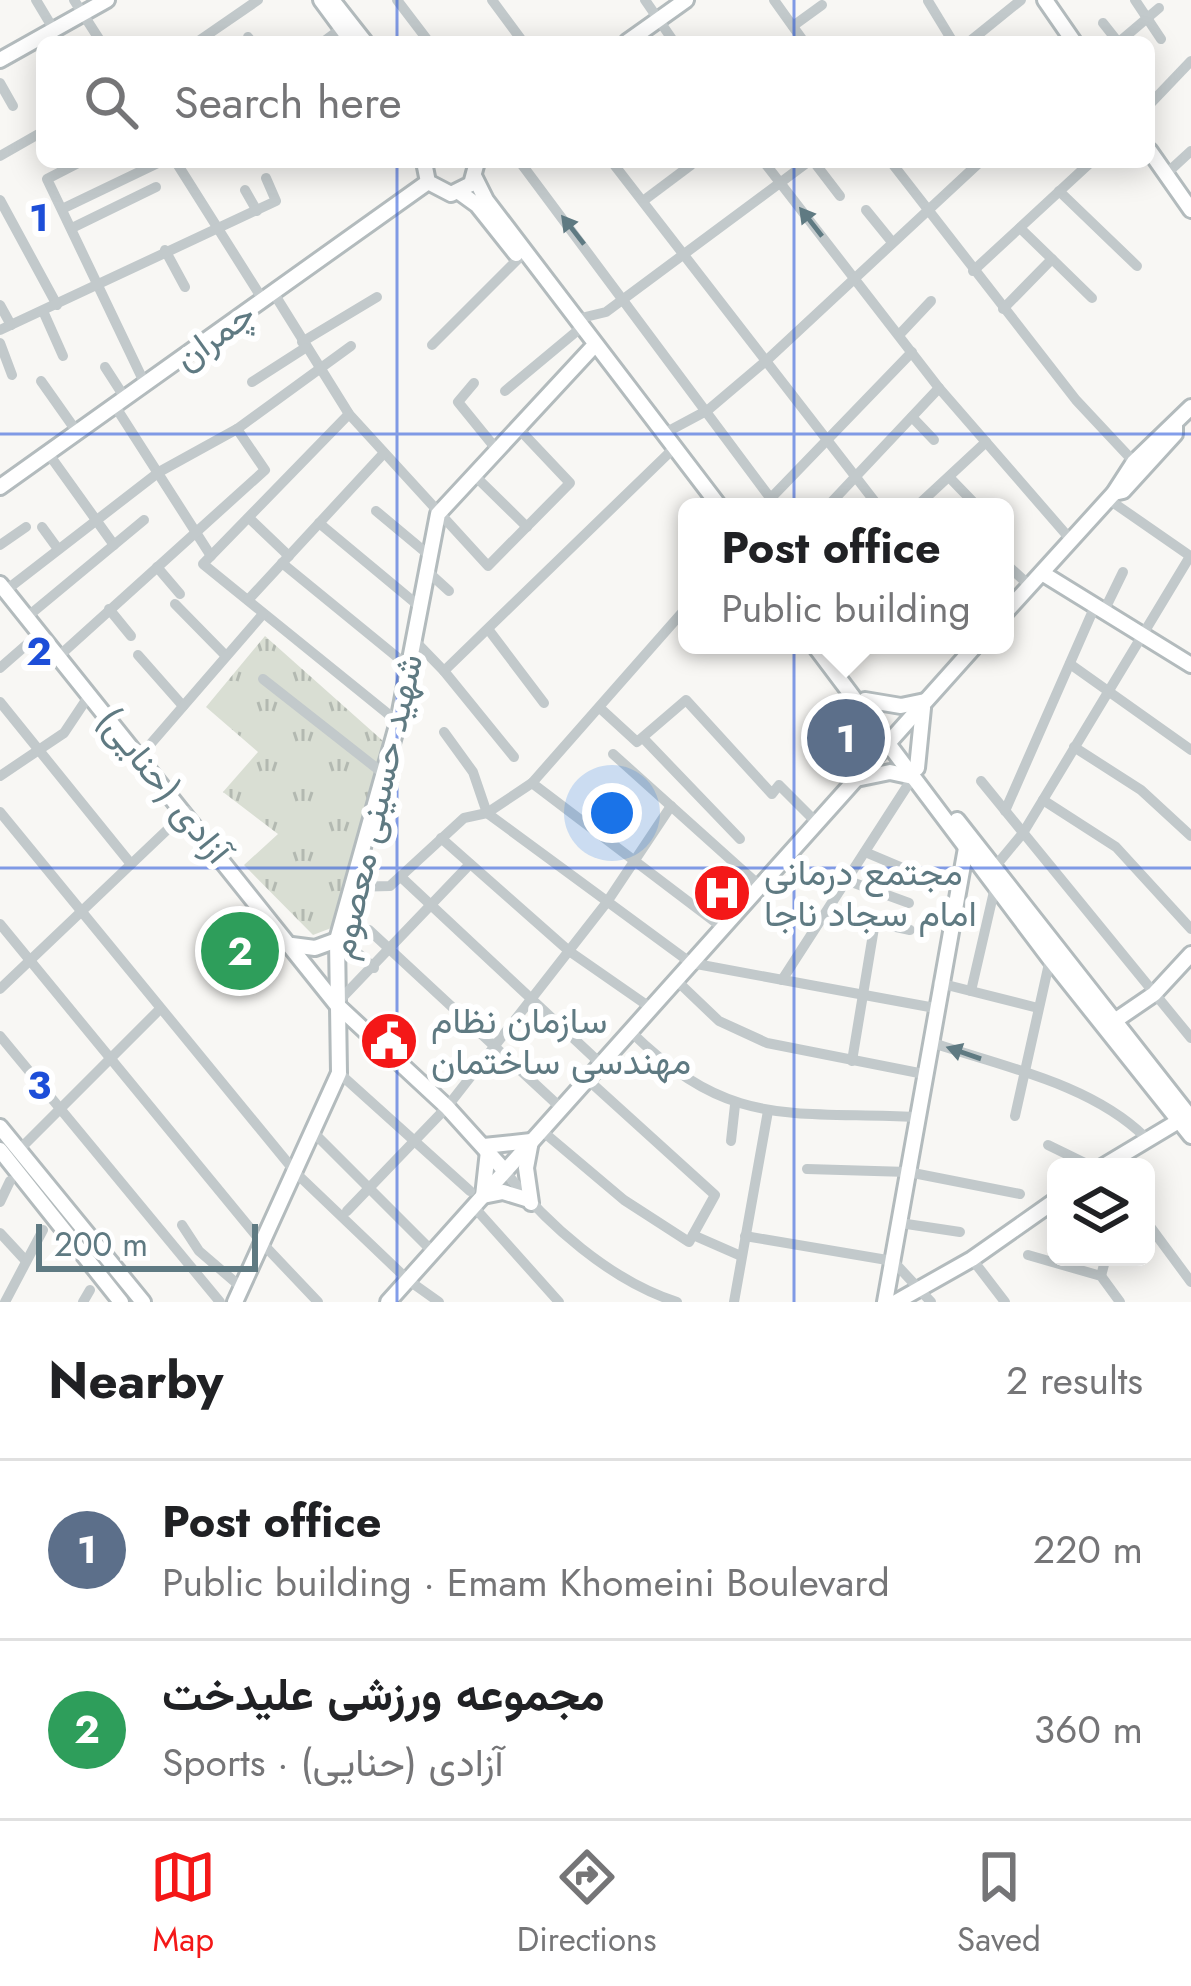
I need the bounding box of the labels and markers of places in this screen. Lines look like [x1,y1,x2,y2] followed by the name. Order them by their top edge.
[807,693,885,783] pin: 1
[764,846,977,939] place label: مجتمع درمانی امام سجاد ناجا
[691,862,753,924] hospital icon: مجتمع درمانی امام سجاد ناجا
[201,906,279,996] pin: 2
[431,994,691,1087] place label: سازمان نظام مهندسی ساختمان
[358,1010,420,1072] public building icon: سازمان نظام مهندسی ساختمان

